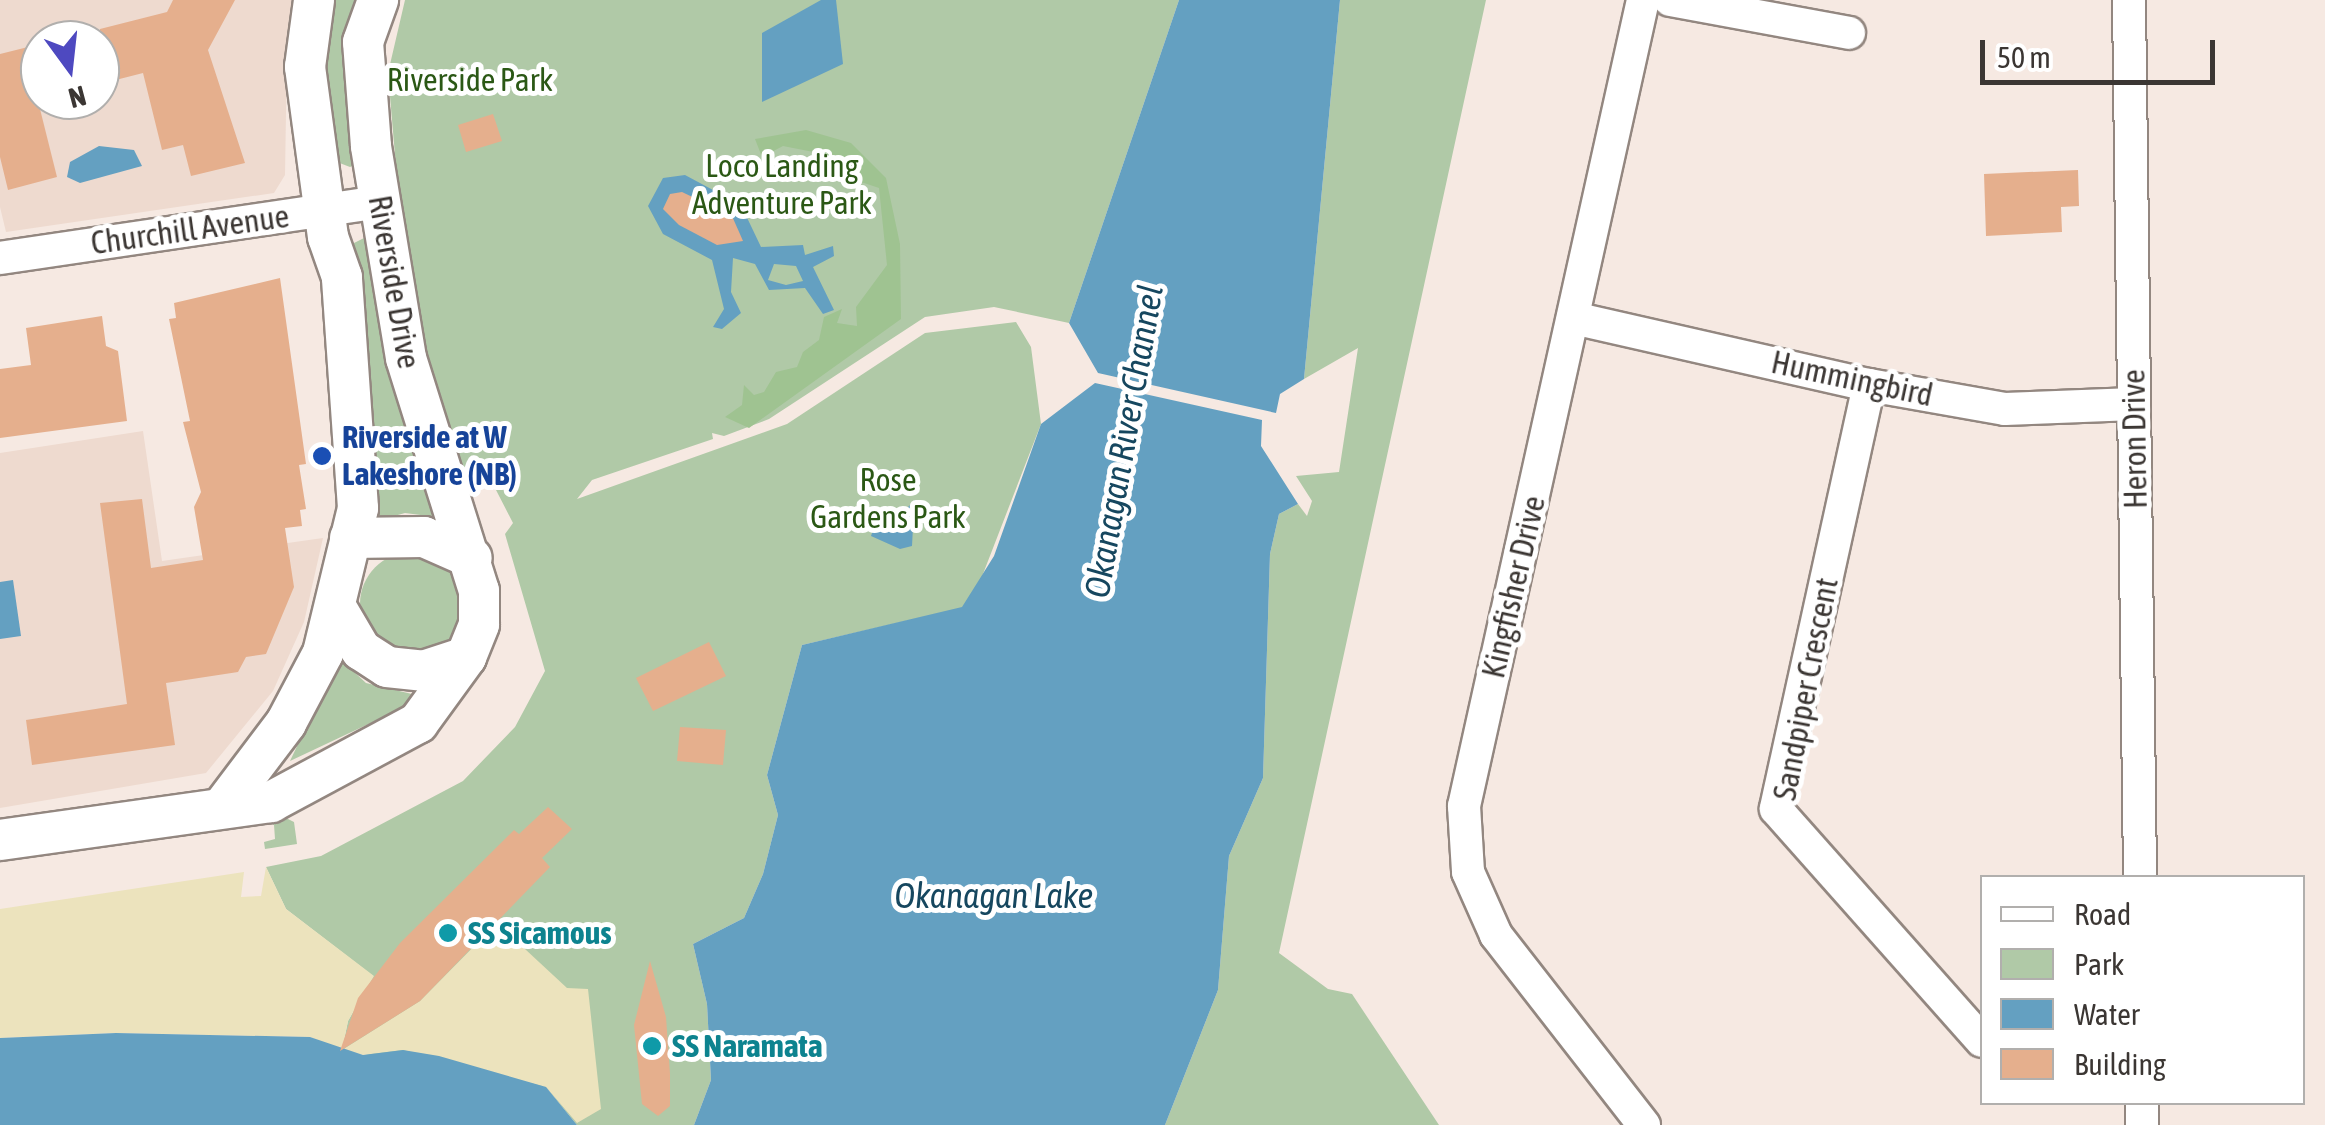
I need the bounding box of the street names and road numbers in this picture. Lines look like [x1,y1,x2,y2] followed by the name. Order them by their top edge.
[360,192,428,372] street label: Riverside Drive
[89,197,291,263] street label: Churchill Avenue
[1768,343,1936,415] street label: Hummingbird
[2115,369,2155,509] street label: Heron Drive
[1474,492,1554,682] street label: Kingfisher Drive
[1766,574,1846,804] street label: Sandpiper Crescent

